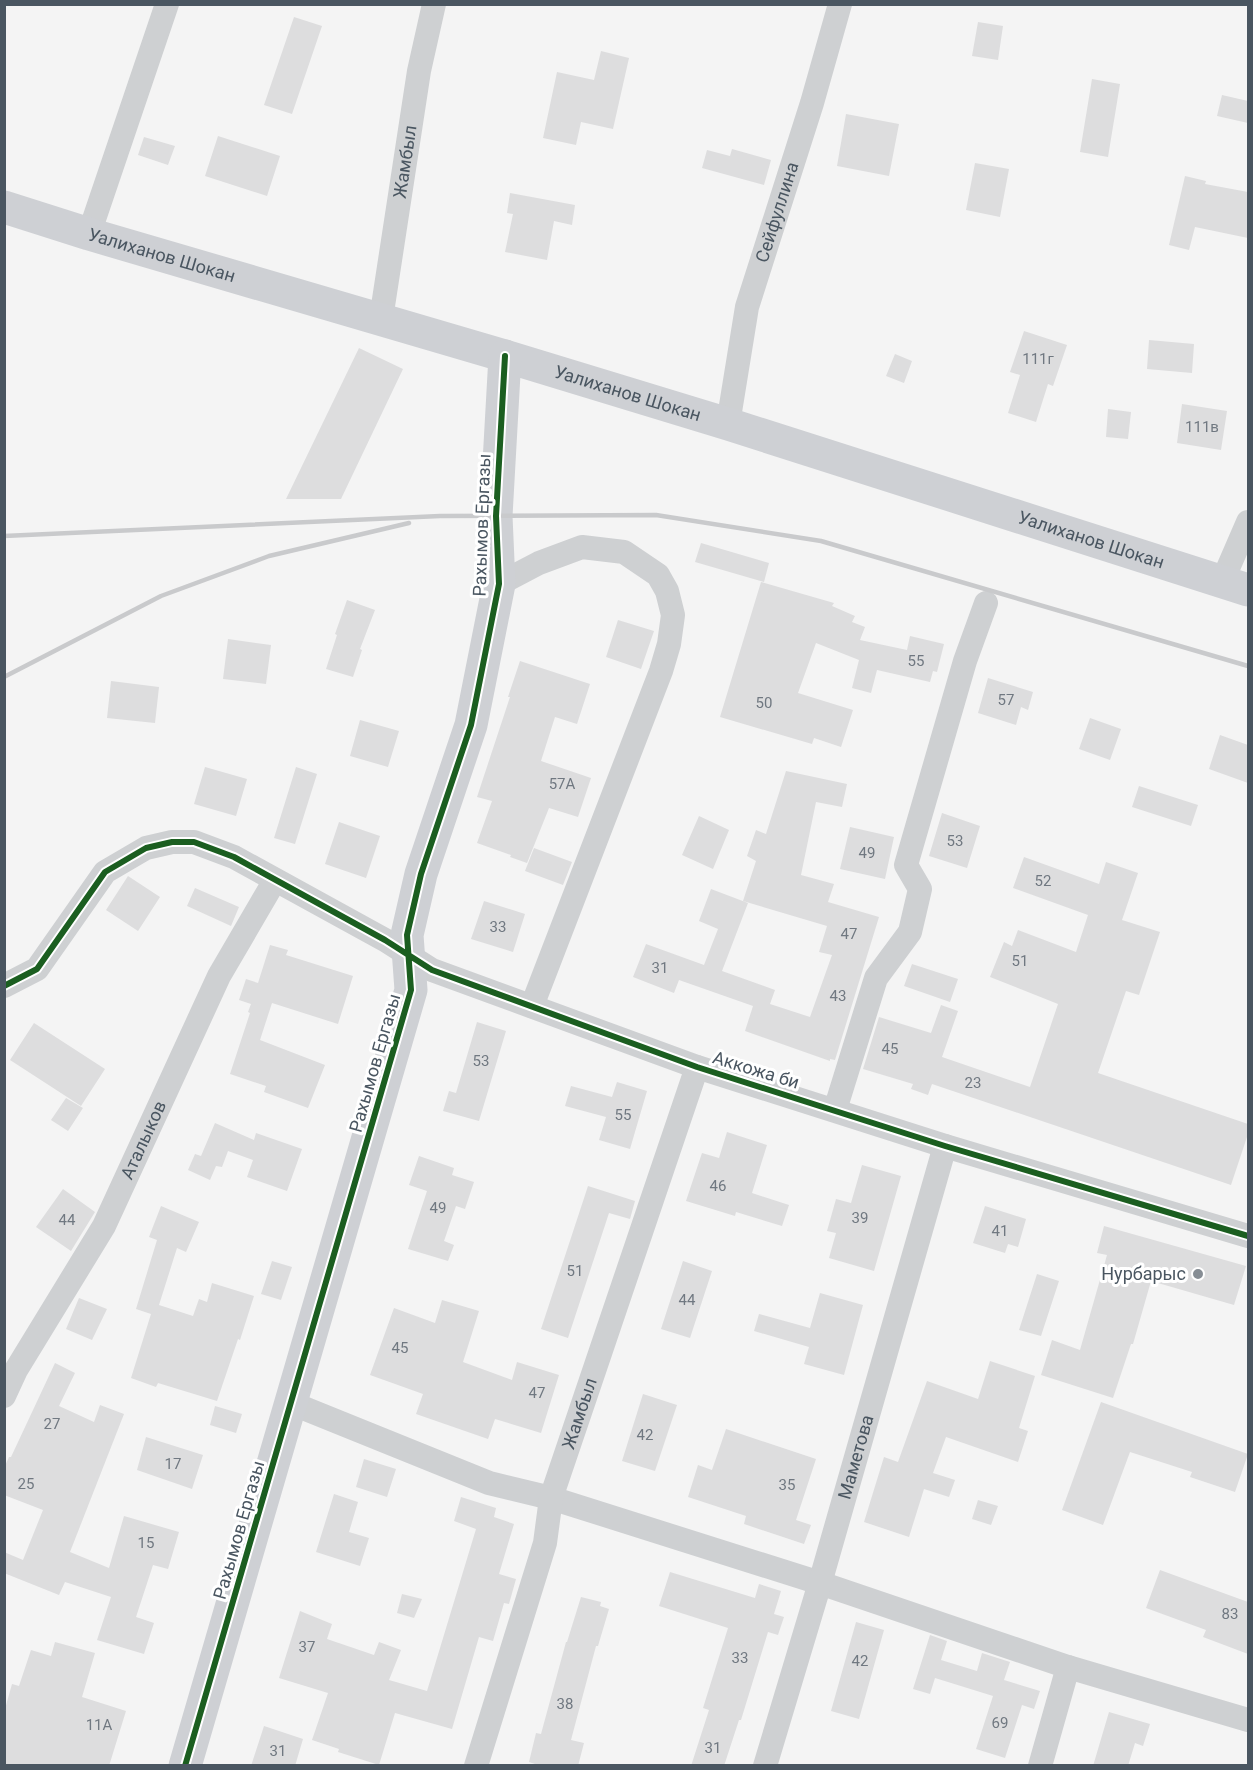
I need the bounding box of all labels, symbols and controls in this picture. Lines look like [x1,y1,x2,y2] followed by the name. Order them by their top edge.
[389,124,421,200] street label: Жамбыл
[751,159,803,265] street label: Сейфуллина
[86,223,238,286] street label: Уалиханов Шокан
[1022,350,1054,368] house number: 111г
[552,361,704,425] street label: Уалиханов Шокан
[1185,418,1219,436] house number: 111в
[469,453,494,597] street label: Рахымов Ергазы
[1016,506,1167,573] street label: Уалиханов Шокан
[908,652,924,670] house number: 55
[998,691,1014,709] house number: 57
[756,694,772,712] house number: 50
[549,775,576,793] house number: 57А
[947,832,963,850] house number: 53
[859,844,875,862] house number: 49
[1035,872,1051,890] house number: 52
[490,918,506,936] house number: 33
[841,925,857,943] house number: 47
[1012,952,1028,970] house number: 51
[652,959,668,977] house number: 31
[830,987,846,1005] house number: 43
[345,991,404,1135] street label: Рахымов Ергазы
[882,1040,898,1058] house number: 45
[710,1046,802,1093] street label: Аккожа би
[473,1052,489,1070] house number: 53
[965,1074,981,1092] house number: 23
[116,1097,170,1182] street label: Аталыков
[615,1106,631,1124] house number: 55
[710,1177,726,1195] house number: 46
[430,1199,446,1217] house number: 49
[852,1209,868,1227] house number: 39
[59,1211,76,1229] house number: 44
[992,1222,1008,1240] house number: 41
[567,1262,583,1280] house number: 51
[1101,1263,1186,1284] place label: Нурбарыс
[1191,1267,1205,1281] marker: Нурбарыс
[679,1291,696,1309] house number: 44
[392,1339,408,1357] house number: 45
[557,1375,601,1452] street label: Жамбыл
[529,1384,545,1402] house number: 47
[833,1412,878,1502] street label: Маметова
[44,1415,60,1433] house number: 27
[637,1426,653,1444] house number: 42
[165,1455,181,1473] house number: 17
[209,1458,268,1602] street label: Рахымов Ергазы
[18,1475,34,1493] house number: 25
[779,1476,795,1494] house number: 35
[138,1534,154,1552] house number: 15
[1222,1605,1238,1623] house number: 83
[299,1638,315,1656] house number: 37
[732,1649,748,1667] house number: 33
[852,1652,868,1670] house number: 42
[557,1695,573,1713] house number: 38
[992,1714,1008,1732] house number: 69
[86,1716,113,1734] house number: 11А
[705,1739,721,1757] house number: 31
[270,1742,286,1760] house number: 31

